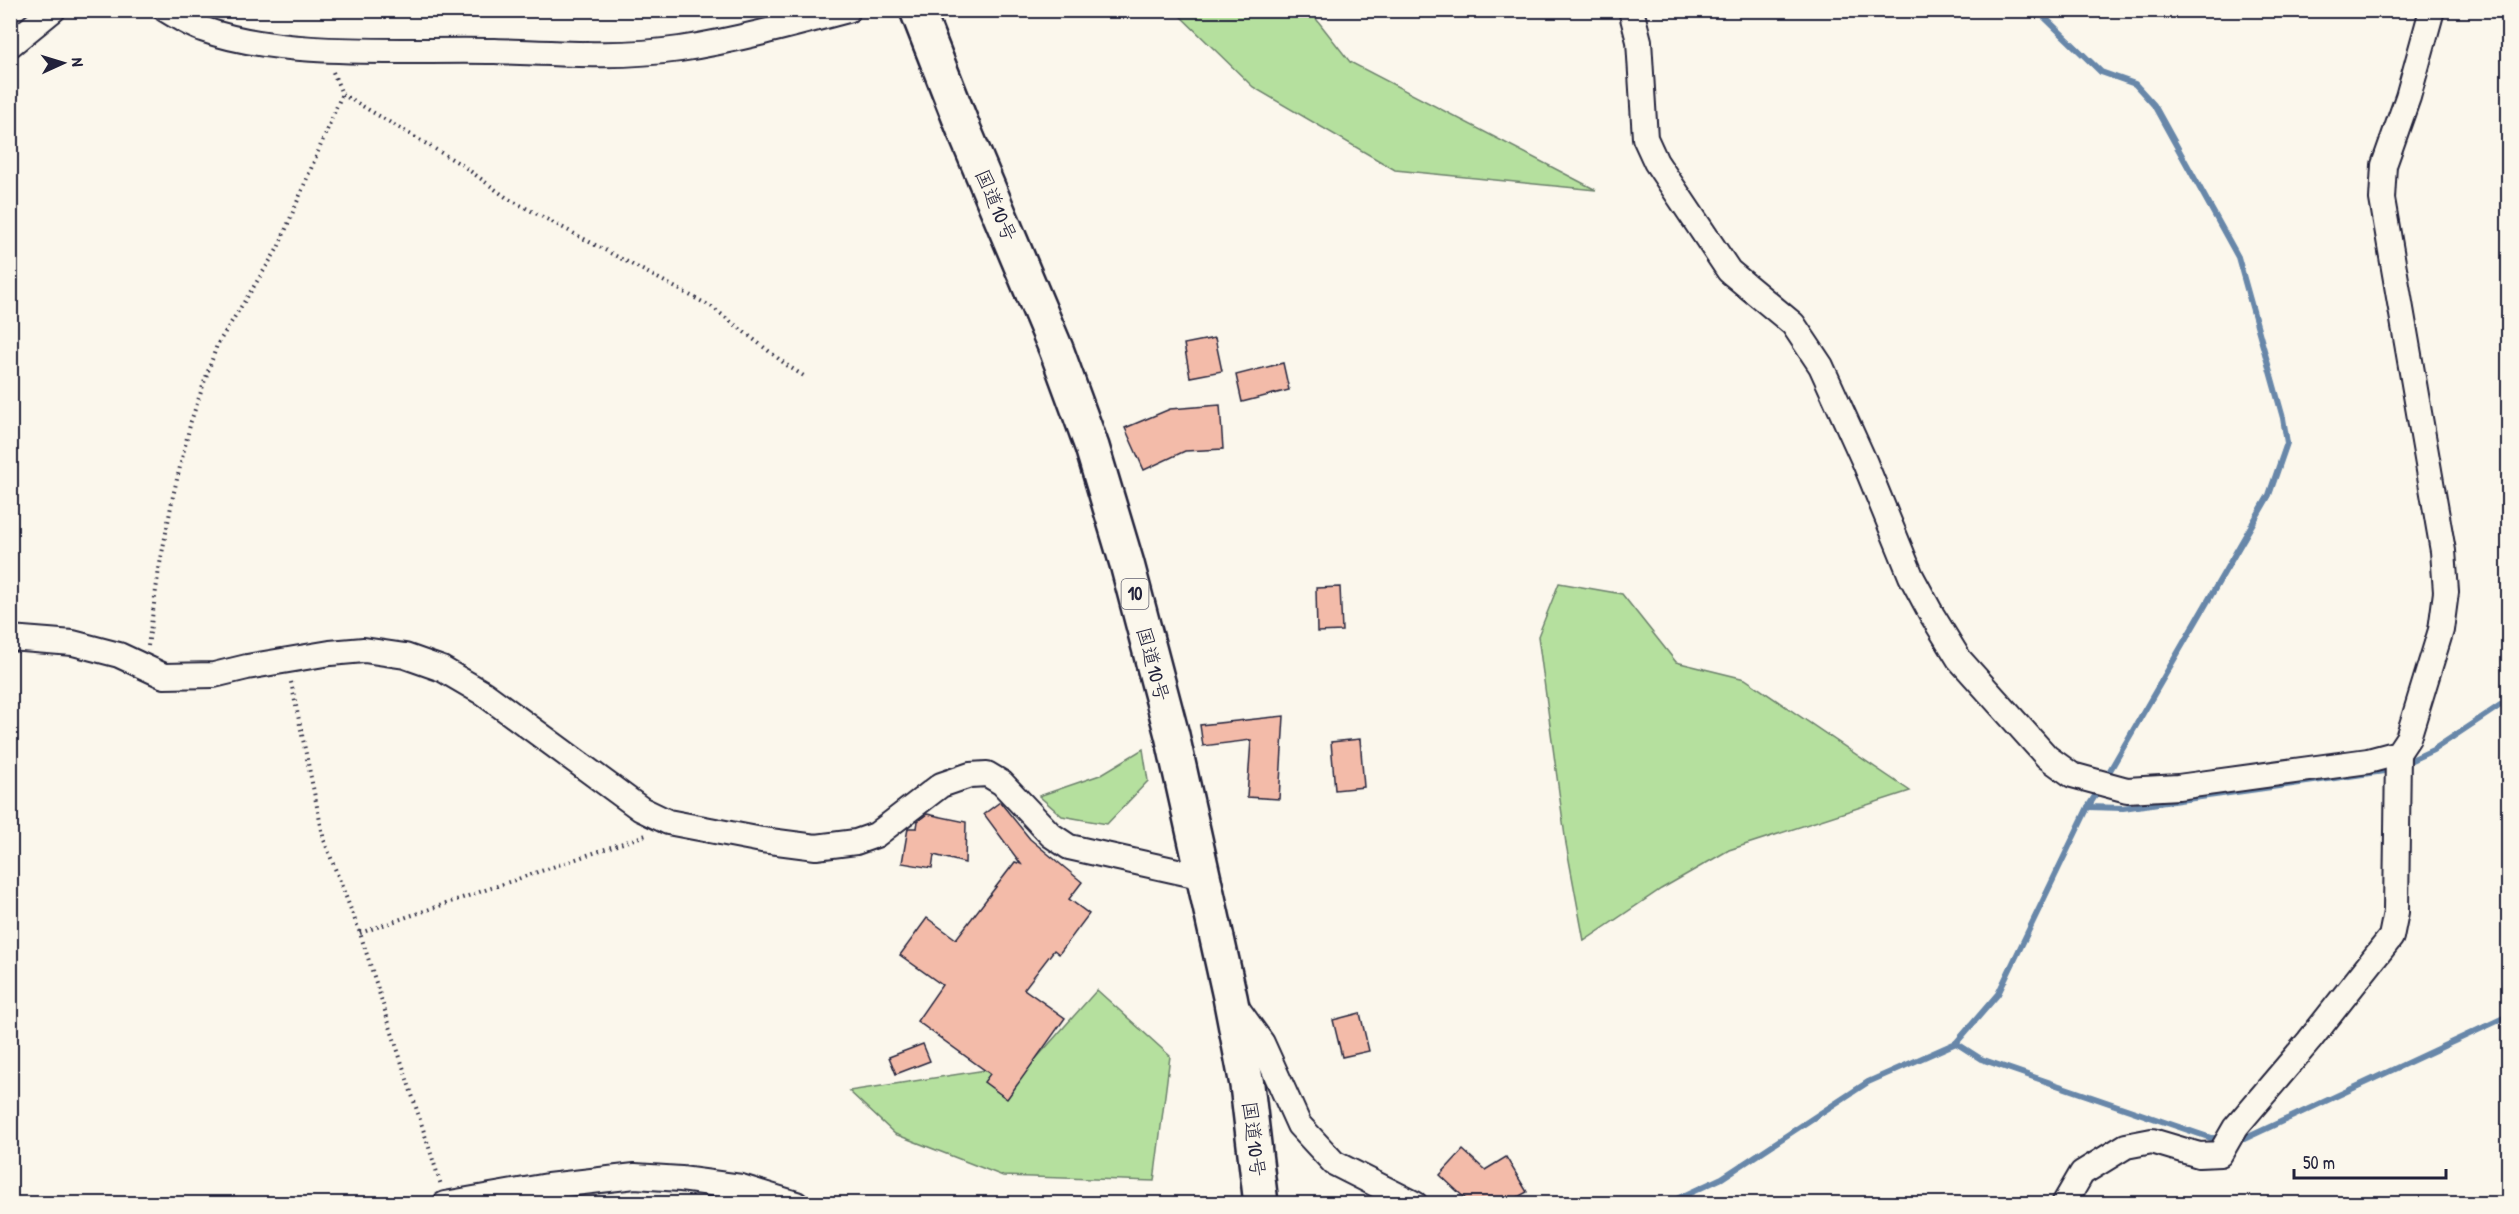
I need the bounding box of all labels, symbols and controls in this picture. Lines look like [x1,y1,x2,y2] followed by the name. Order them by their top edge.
[33,33,93,93] north arrow
[67,57,89,67] text: N
[969,164,1024,245] street label: 国道10号
[1122,579,1148,609] road number: 10
[1131,624,1176,704] street label: 国道10号
[1236,1099,1273,1178] street label: 国道10号
[2294,1142,2446,1180] scale bar
[2303,1150,2335,1175] text: 50 m

